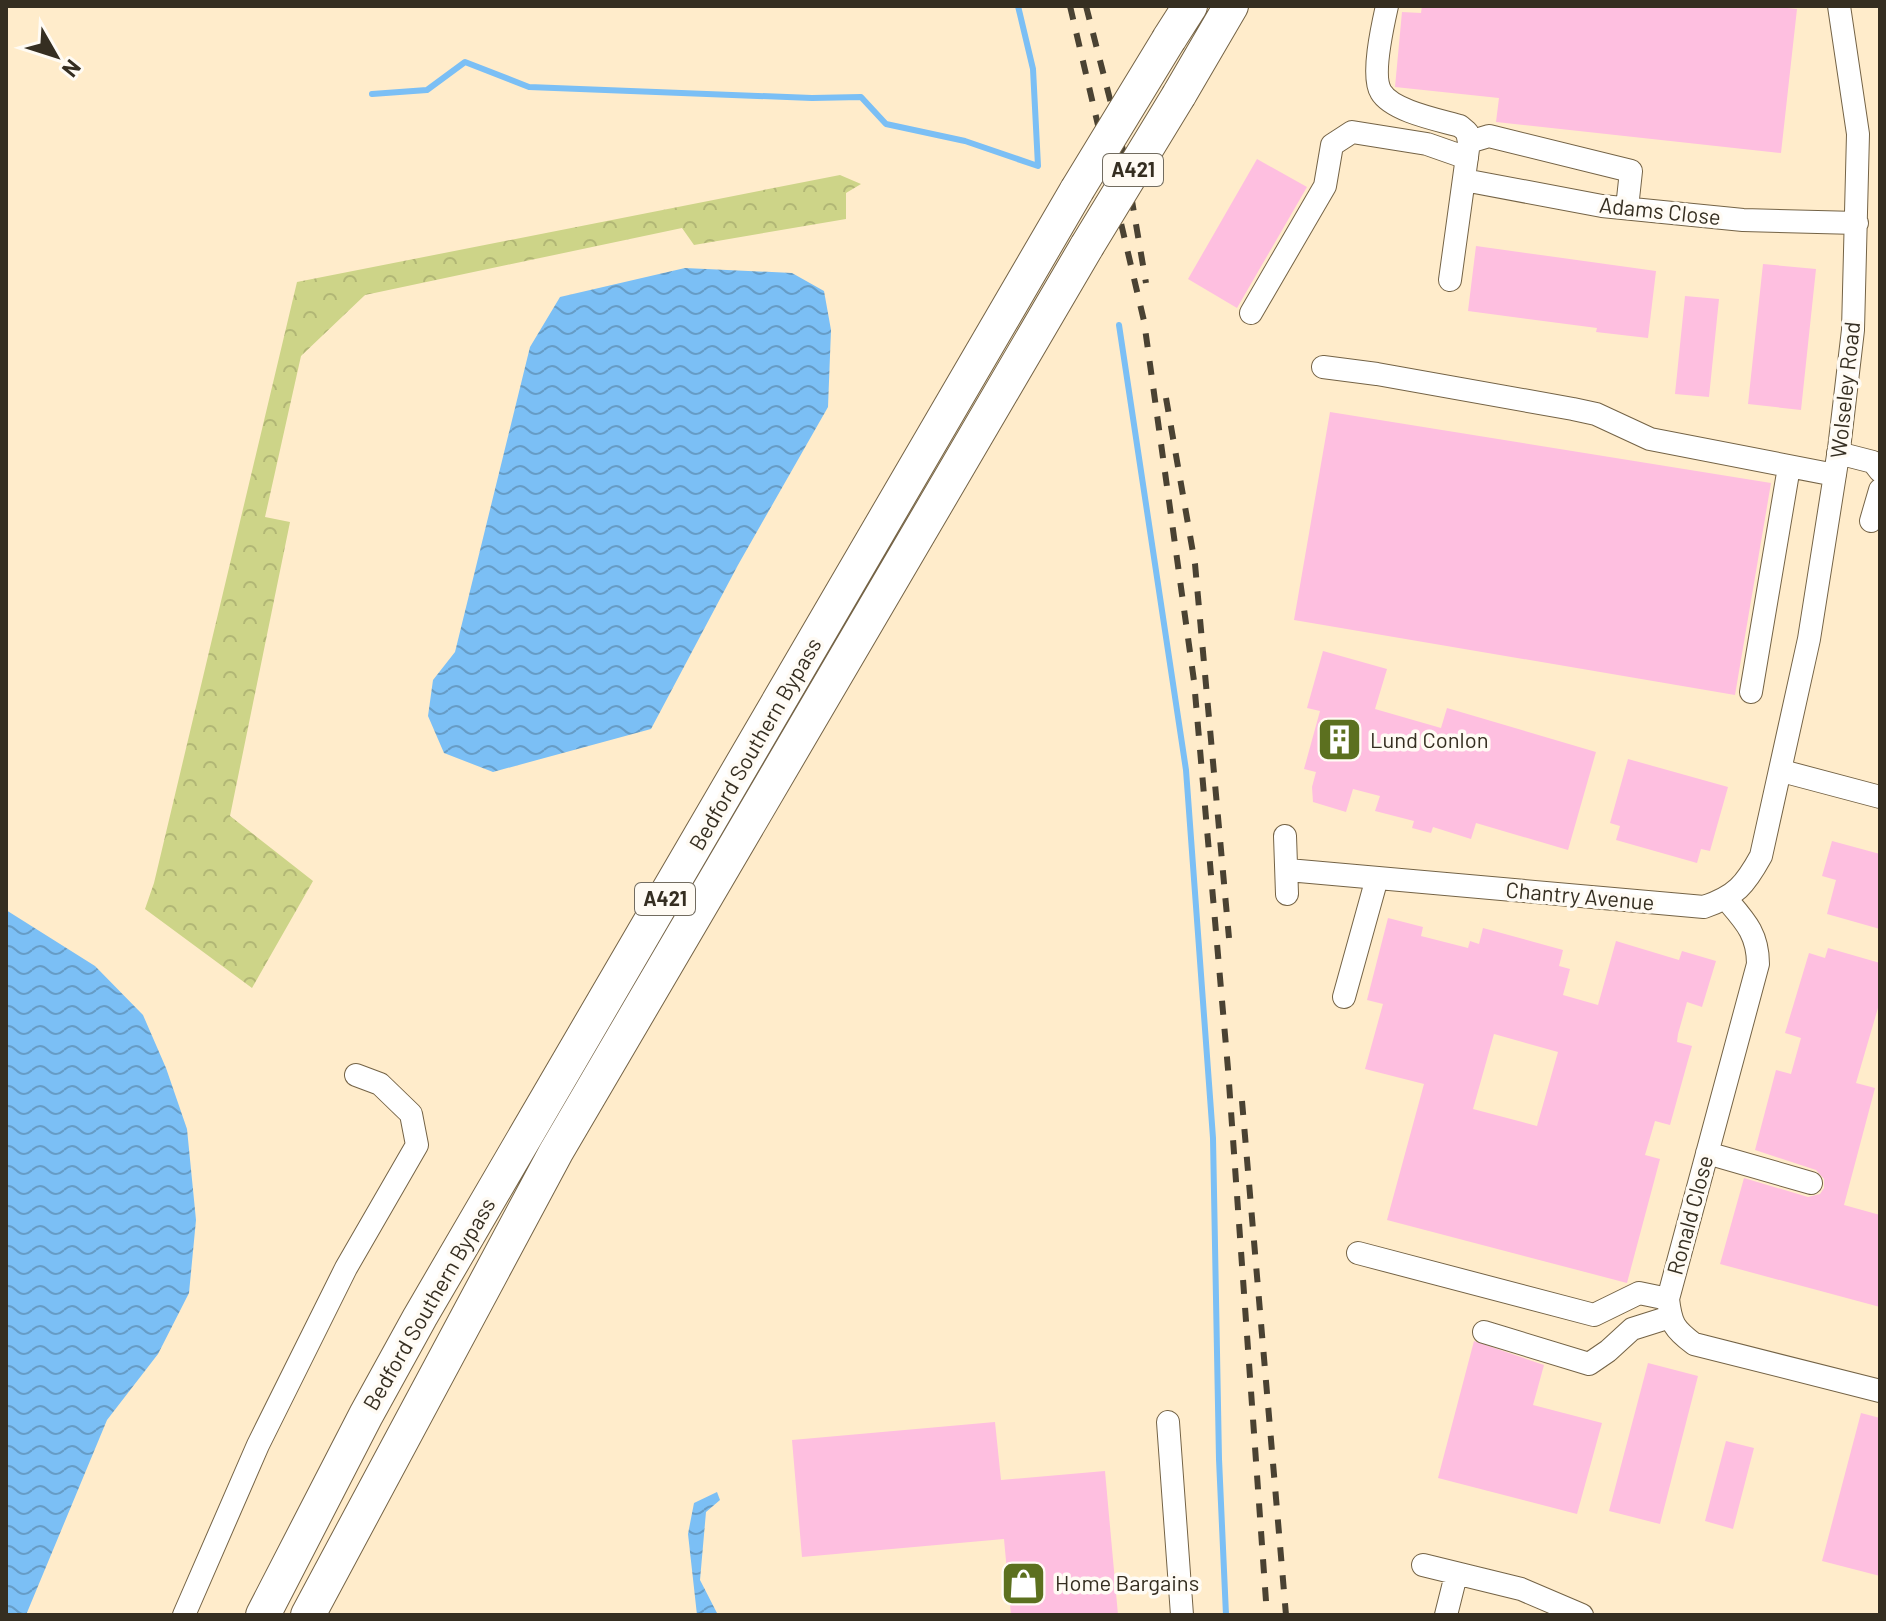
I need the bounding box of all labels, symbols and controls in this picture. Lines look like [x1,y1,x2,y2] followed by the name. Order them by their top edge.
[16,16,96,96] north arrow
[58,55,87,83] text: N
[1103,154,1163,186] road number: A421
[1598,191,1722,229] street label: Adams Close
[1824,320,1864,460] street label: Wolseley Road
[683,633,826,854] street label: Bedford Southern Bypass
[1315,716,1363,764] building icon: Lund Conlon
[1370,726,1489,752] place label: Lund Conlon
[1505,876,1656,914] street label: Chantry Avenue
[635,883,695,915] road number: A421
[1661,1152,1717,1277] street label: Ronald Close
[357,1193,500,1414] street label: Bedford Southern Bypass
[1000,1559,1048,1607] shop icon: Home Bargains
[1055,1569,1199,1595] place label: Home Bargains

